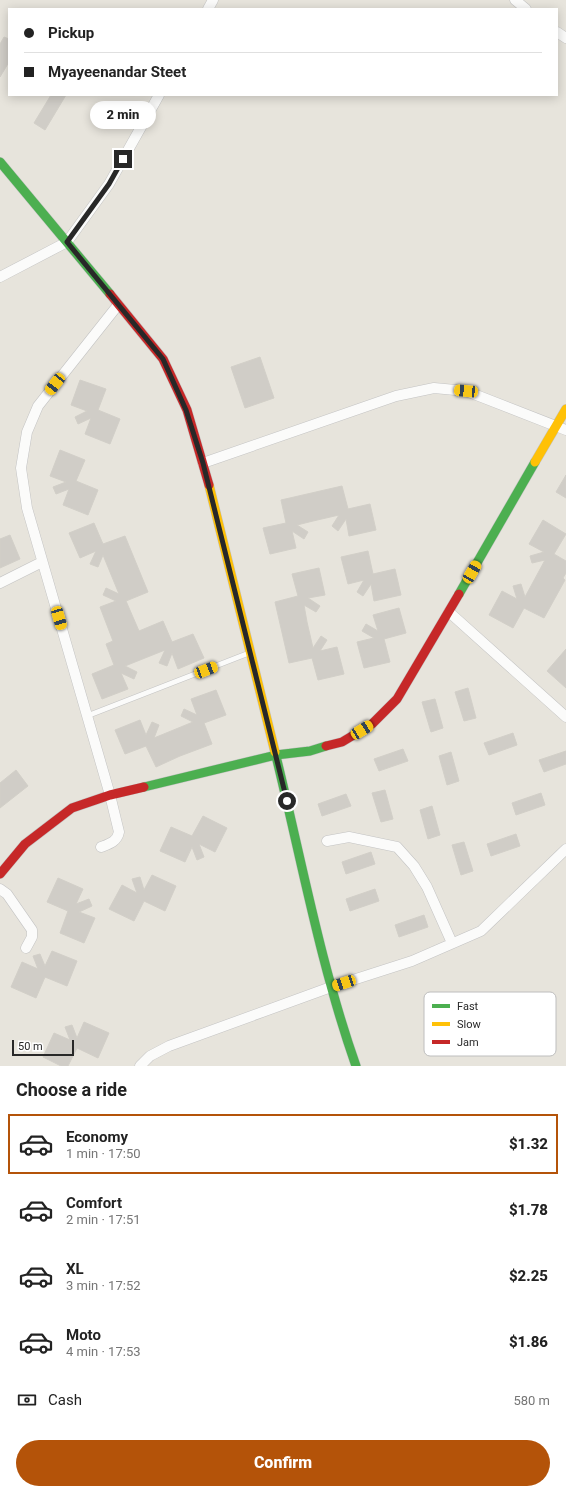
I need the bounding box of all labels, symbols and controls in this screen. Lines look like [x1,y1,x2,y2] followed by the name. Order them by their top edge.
[48,24,94,42] text: Pickup
[48,63,186,81] text: Myayeenandar Steet
[90,101,156,129] callout: 2 min
[107,107,139,122] text: 2 min
[114,150,132,168] route end
[43,371,67,397] car
[454,384,478,398] car
[461,559,483,585] car
[50,605,68,631] car
[193,660,219,680] car
[349,719,375,741] car
[278,792,296,810] route start
[331,974,357,992] car
[424,992,556,1056] legend
[457,1000,479,1013] text: Fast
[457,1018,481,1031] text: Slow
[457,1036,479,1049] text: Jam
[12,1038,74,1057] scale bar
[18,1040,43,1053] text: 50 m
[16,1079,127,1100] text: Choose a ride
[18,1126,54,1162] icon: car
[66,1128,128,1146] text: Economy
[509,1135,548,1153] text: $1.32
[66,1146,141,1161] text: 1 min · 17:50
[18,1192,54,1228] icon: car
[66,1194,122,1212] text: Comfort
[509,1201,548,1219] text: $1.78
[66,1212,141,1227] text: 2 min · 17:51
[18,1258,54,1294] icon: car
[66,1260,84,1278] text: XL
[509,1267,548,1285] text: $2.25
[66,1278,141,1293] text: 3 min · 17:52
[18,1324,54,1360] icon: car
[66,1326,101,1344] text: Moto
[509,1333,548,1351] text: $1.86
[66,1344,141,1359] text: 4 min · 17:53
[16,1389,38,1411] icon: cash
[48,1391,82,1409] text: Cash
[513,1393,550,1408] text: 580 m
[16,1440,550,1486] button: Confirm

